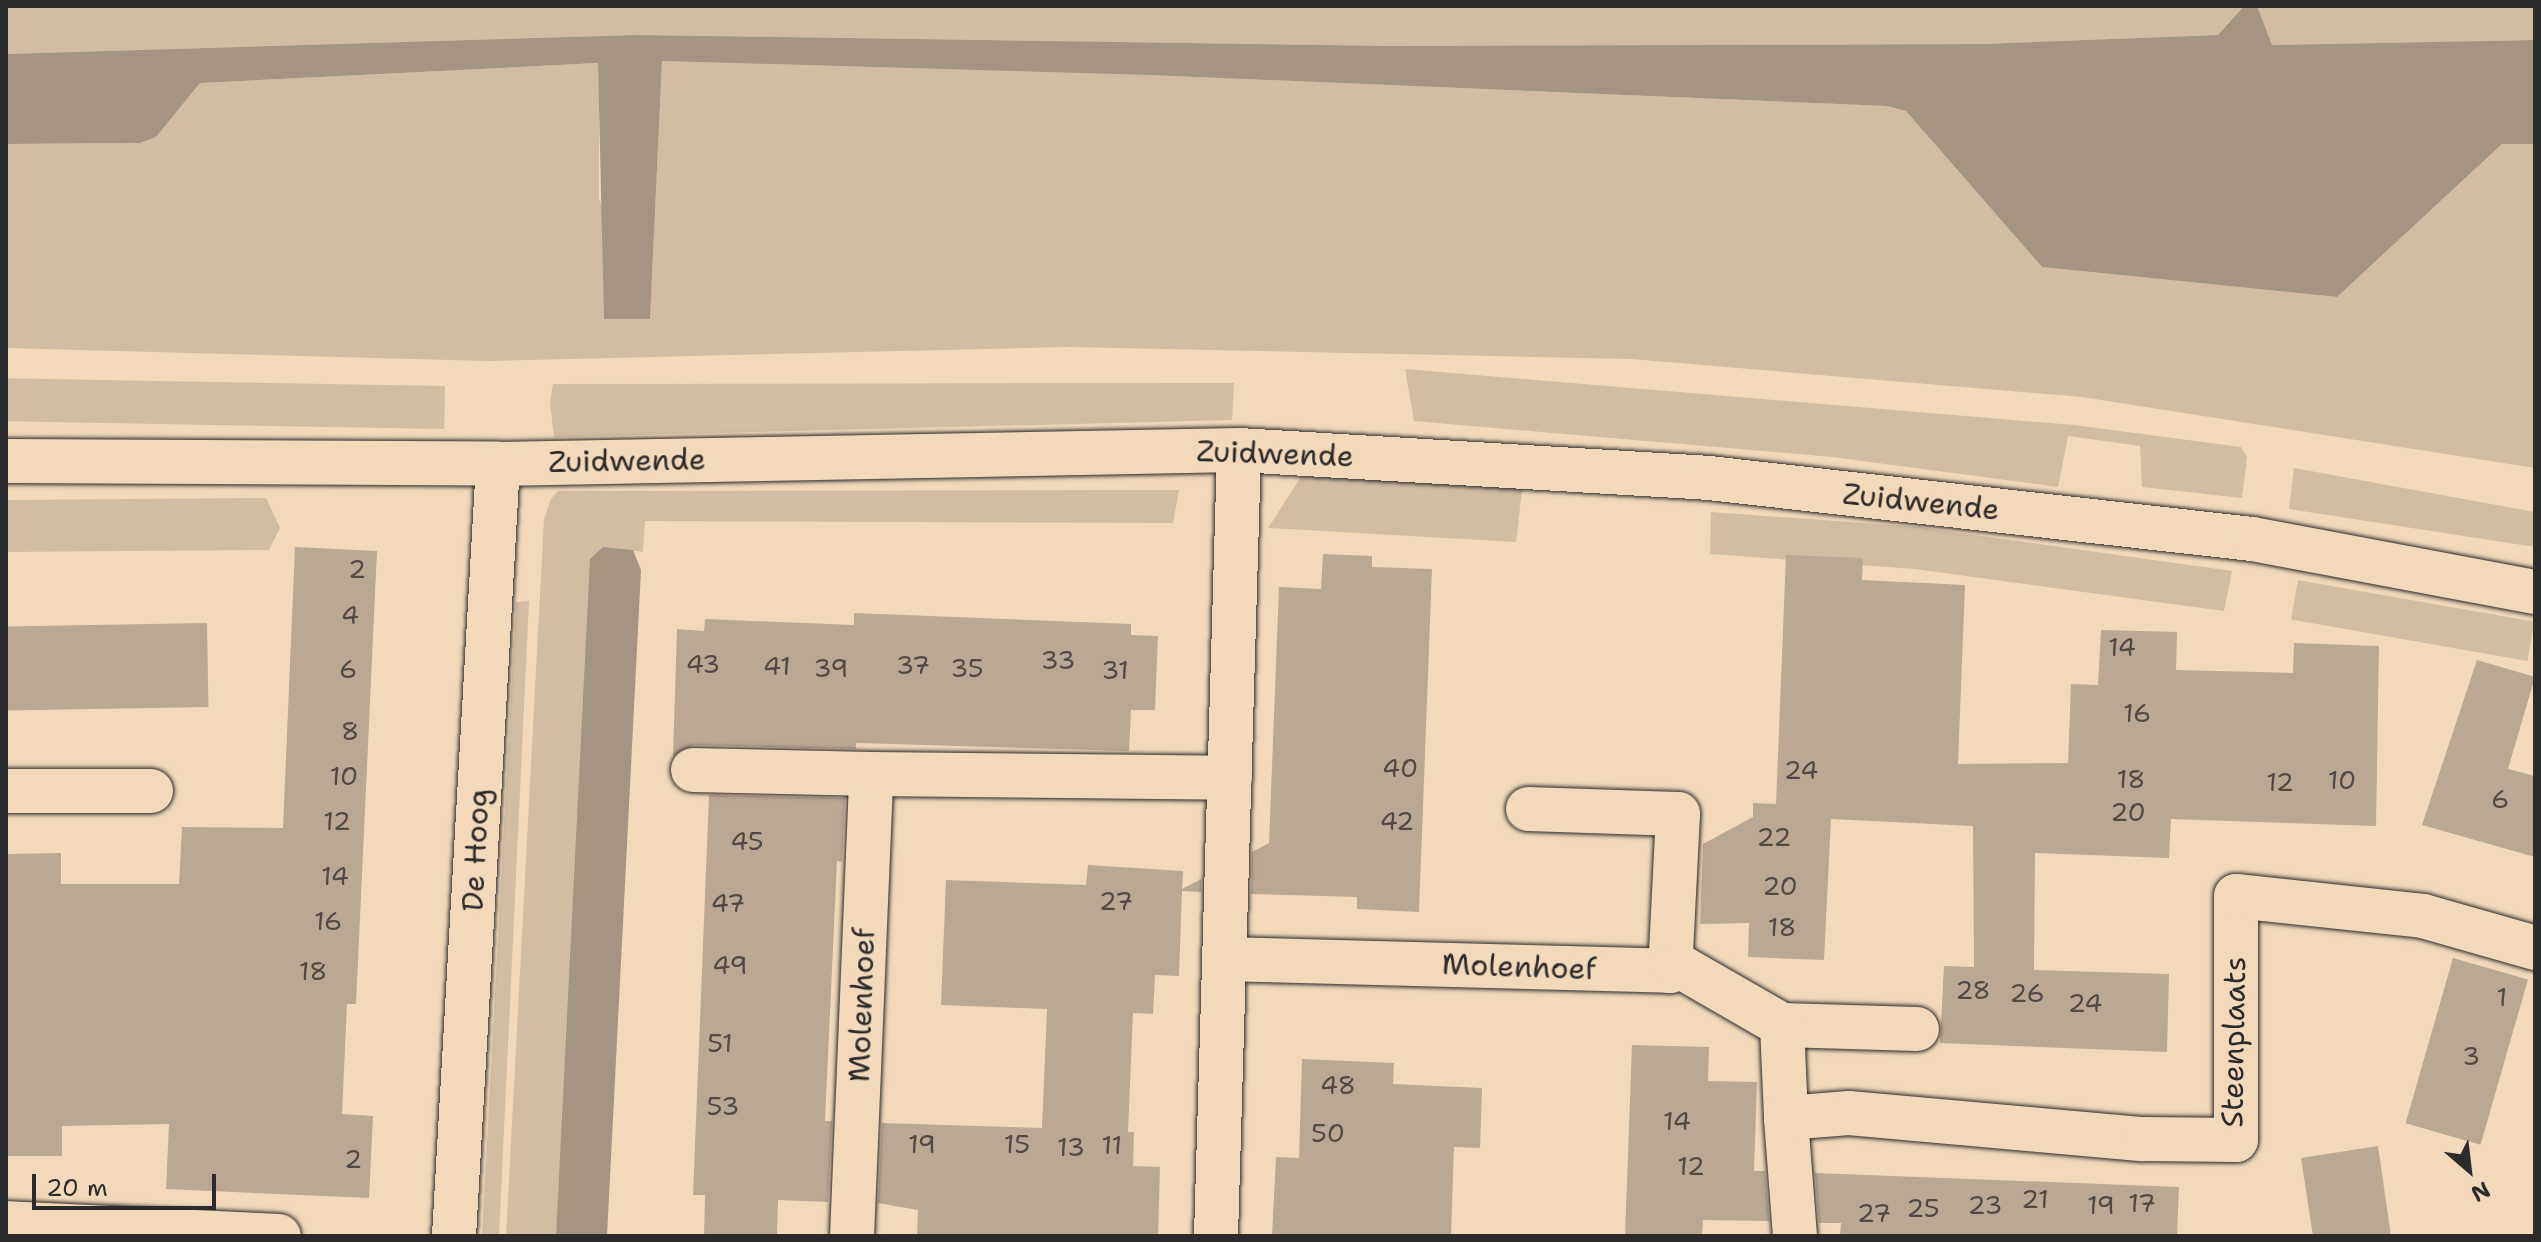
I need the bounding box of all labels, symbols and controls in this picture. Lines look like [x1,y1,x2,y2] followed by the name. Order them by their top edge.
[1196,433,1354,475] street label: Zuidwende
[548,442,706,480] street label: Zuidwende
[1841,476,2001,528] street label: Zuidwende
[348,553,366,585] house number: 2
[341,599,359,631] house number: 4
[2108,631,2136,663] house number: 14
[1041,644,1075,676] house number: 33
[686,648,720,680] house number: 43
[896,649,930,681] house number: 37
[763,650,791,682] house number: 41
[814,652,848,684] house number: 39
[950,652,984,684] house number: 35
[339,653,357,685] house number: 6
[1101,654,1129,686] house number: 31
[2123,697,2151,729] house number: 16
[341,715,359,747] house number: 8
[1382,752,1418,784] house number: 40
[1784,754,1818,786] house number: 24
[330,760,358,792] house number: 10
[2117,763,2145,795] house number: 18
[2328,764,2356,796] house number: 10
[2266,766,2294,798] house number: 12
[2491,783,2509,815] house number: 6
[455,788,497,912] street label: De Hoog
[2110,796,2146,828] house number: 20
[323,805,351,837] house number: 12
[1380,805,1414,837] house number: 42
[1756,821,1792,853] house number: 22
[730,825,764,857] house number: 45
[321,860,349,892] house number: 14
[1762,870,1798,902] house number: 20
[1099,885,1133,917] house number: 27
[711,887,745,919] house number: 47
[314,905,342,937] house number: 16
[1768,911,1796,943] house number: 18
[841,927,883,1083] street label: Molenhoef
[1441,946,1597,988] street label: Molenhoef
[712,949,748,981] house number: 49
[299,955,327,987] house number: 18
[2215,956,2253,1128] street label: Steenplaats
[1955,974,1991,1006] house number: 28
[2009,977,2045,1009] house number: 26
[2497,981,2507,1013] house number: 1
[2068,987,2102,1019] house number: 24
[707,1027,733,1059] house number: 51
[2462,1040,2480,1072] house number: 3
[1320,1069,1356,1101] house number: 48
[707,1090,739,1122] house number: 53
[1663,1105,1691,1137] house number: 14
[1311,1117,1345,1149] house number: 50
[908,1128,936,1160] house number: 19
[1004,1128,1030,1160] house number: 15
[1102,1129,1122,1161] house number: 11
[2429,1130,2509,1210] north arrow
[1057,1131,1085,1163] house number: 13
[344,1143,362,1175] house number: 2
[1677,1150,1705,1182] house number: 12
[36,1158,220,1208] scale bar
[46,1172,108,1204] text: 20 m
[2466,1175,2495,1209] text: N
[2021,1183,2049,1215] house number: 21
[2128,1187,2156,1219] house number: 17
[1967,1189,2003,1221] house number: 23
[2087,1189,2115,1221] house number: 19
[1906,1192,1940,1224] house number: 25
[1857,1197,1891,1229] house number: 27

